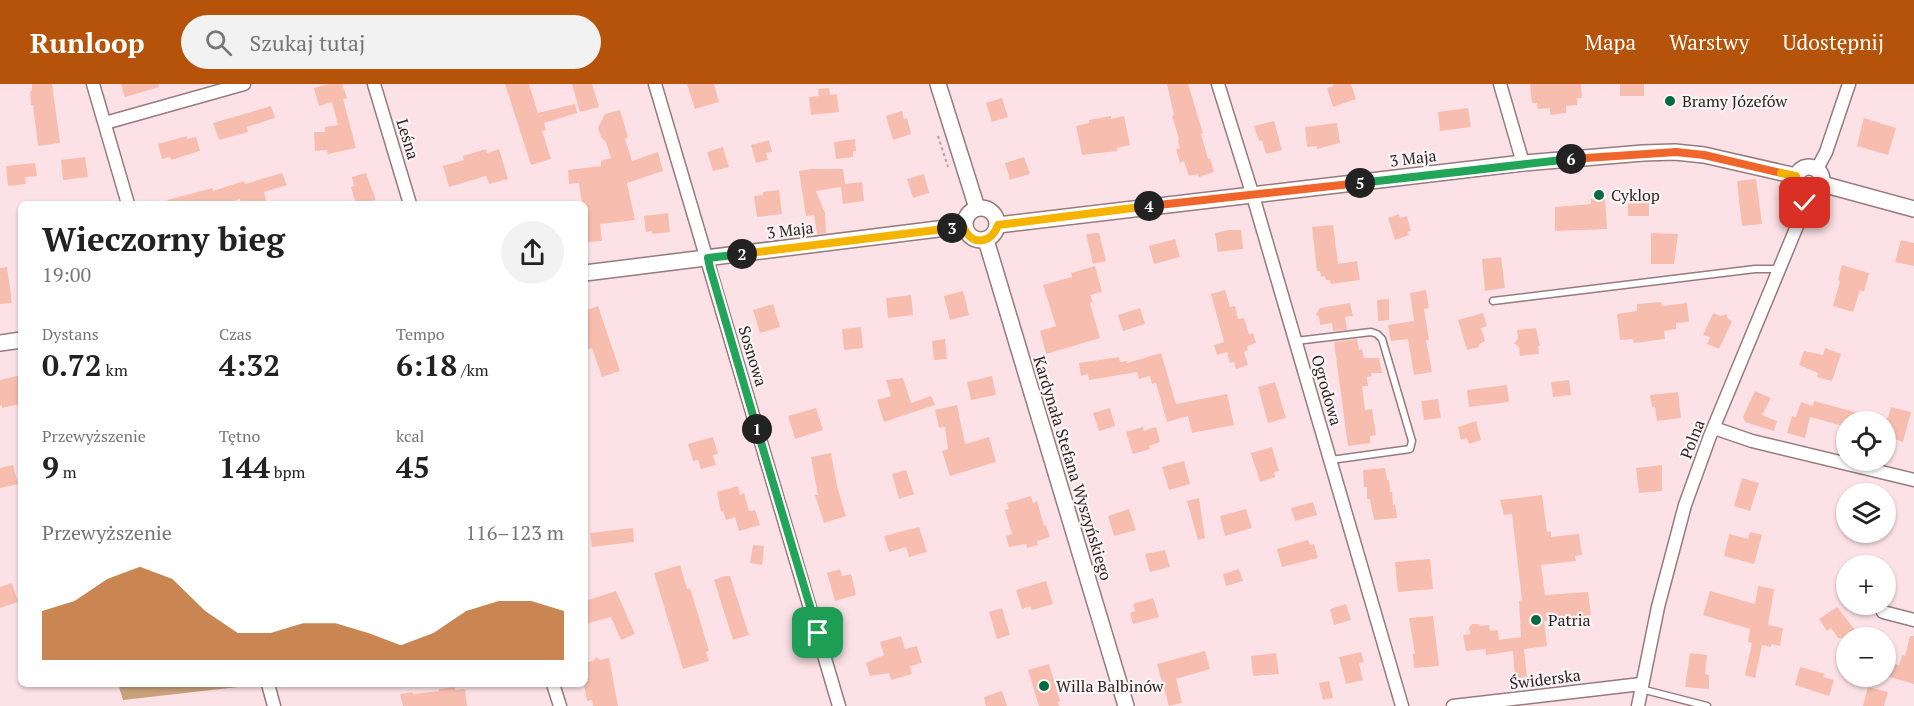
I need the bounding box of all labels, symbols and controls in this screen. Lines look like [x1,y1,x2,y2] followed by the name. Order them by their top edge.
[181,15,601,69] search box
[30,24,145,61] text: Runloop
[202,26,235,59] icon: search
[250,28,365,57] text: Szukaj tutaj
[1585,28,1636,56] text: Mapa
[1669,28,1749,56] text: Warstwy
[1782,28,1884,56] text: Udostępnij
[1682,90,1787,112] place label: Bramy Józefów
[1663,94,1677,108] marker: Bramy Józefów
[391,116,425,162] street label: Leśna
[1388,144,1438,172] street label: 3 Maja
[1556,144,1586,174] pin: 6
[1566,148,1576,170] text: 6
[1345,168,1375,198] pin: 5
[1355,172,1365,194] text: 5
[1779,177,1830,228] pin
[1611,184,1660,206] place label: Cyklop
[1788,186,1821,219] icon: check
[1592,188,1606,202] marker: Cyklop
[1134,191,1164,221] pin: 4
[1144,195,1154,217] text: 4
[937,213,967,243] pin: 3
[765,216,815,244] street label: 3 Maja
[42,217,285,260] text: Wieczorny bieg
[947,217,957,239] text: 3
[501,221,564,284] button: share
[727,239,757,269] pin: 2
[737,243,747,265] text: 2
[42,261,91,288] text: 19:00
[42,323,99,345] text: Dystans
[219,323,252,345] text: Czas
[396,323,445,345] text: Tempo
[733,323,773,389] street label: Sosnowa
[42,345,102,385] text: 0.72
[219,345,280,385] text: 4:32
[396,345,457,385] text: 6:18
[1306,352,1348,428] street label: Ogrodowa
[1028,353,1118,583] street label: Kardynała Stefana Wyszyńskiego
[102,359,128,381] text: km
[457,359,489,381] text: /km
[1836,411,1896,687] map controls
[1836,411,1896,471] button: locate
[742,414,772,444] pin: 1
[1675,416,1709,462] street label: Polna
[752,418,762,440] text: 1
[42,425,146,447] text: Przewyższenie
[219,425,260,447] text: Tętno
[396,425,424,447] text: kcal
[42,447,59,487] text: 9
[219,447,270,487] text: 144
[396,447,430,487] text: 45
[59,461,77,483] text: m
[270,461,305,483] text: bpm
[1836,483,1896,543] button: layers
[42,519,172,546] text: Przewyższenie
[465,519,564,546] text: 116–123 m
[1836,555,1896,615] button: +
[792,607,843,658] pin
[1548,609,1591,631] place label: Patria
[1529,613,1543,627] marker: Patria
[801,616,834,649] icon: arrive
[1836,627,1896,687] button: −
[1508,664,1582,694] street label: Świderska
[1056,675,1164,697] place label: Willa Balbinów
[1037,679,1051,693] marker: Willa Balbinów

